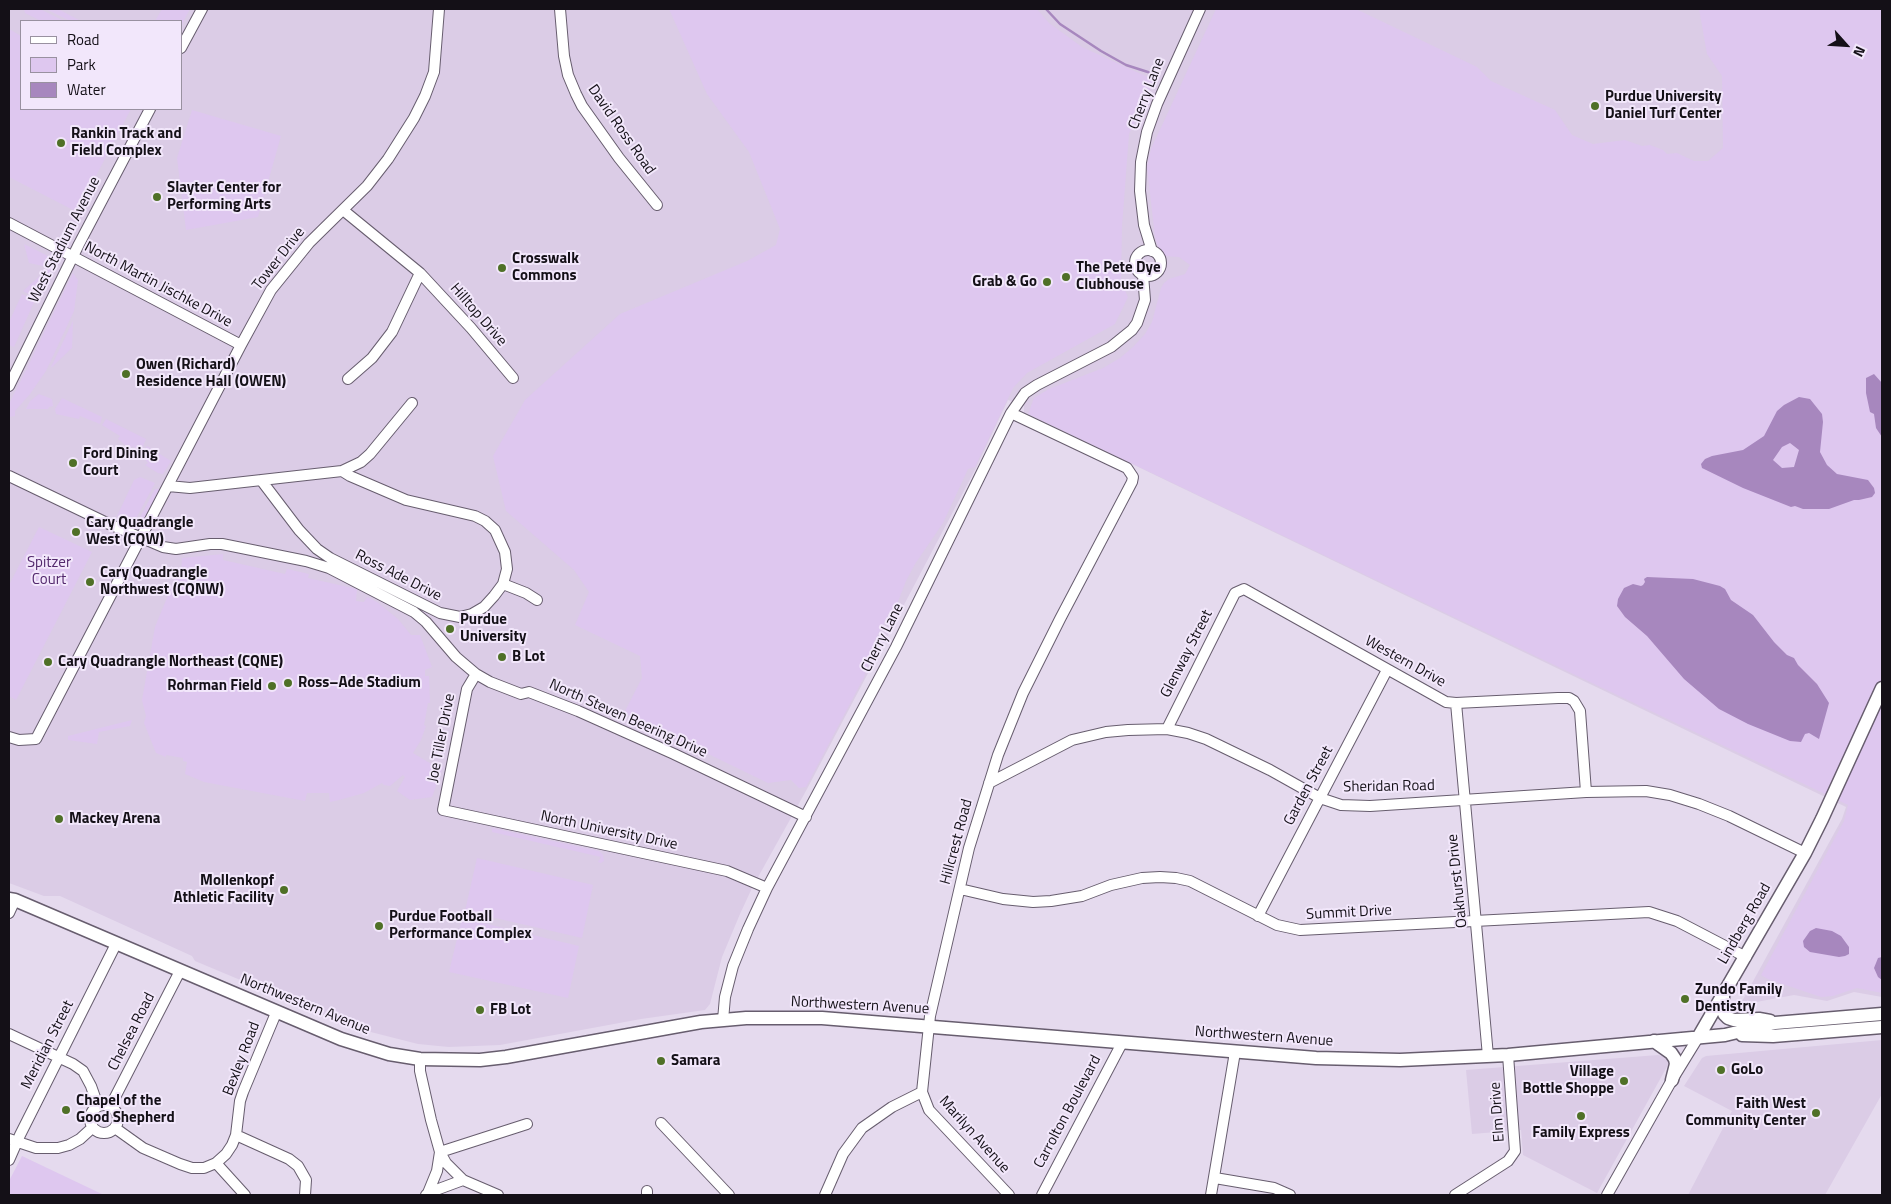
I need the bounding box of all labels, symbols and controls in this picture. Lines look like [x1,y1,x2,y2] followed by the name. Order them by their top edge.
[20,20,182,110] legend
[1821,20,1871,70] north arrow
[67,28,99,51] text: Road
[1848,43,1871,61] text: N
[67,53,96,76] text: Park
[1125,56,1169,132] street label: Cherry Lane
[67,78,106,101] text: Water
[583,82,659,178] street label: David Ross Road
[1605,88,1722,123] place label: Purdue University Daniel Turf Center
[1589,100,1601,112] marker: Purdue University Daniel Turf Center
[71,125,182,160] place label: Rankin Track and Field Complex
[55,137,67,149] marker: Rankin Track and Field Complex
[25,174,105,306] street label: West Stadium Avenue
[167,179,281,214] place label: Slayter Center for Performing Arts
[151,191,163,203] marker: Slayter Center for Performing Arts
[249,224,309,294] street label: Tower Drive
[81,238,235,332] street label: North Martin Jischke Drive
[512,250,579,285] place label: Crosswalk Commons
[1076,259,1161,294] place label: The Pete Dye Clubhouse
[496,262,508,274] marker: Crosswalk Commons
[1060,271,1072,283] marker: The Pete Dye Clubhouse
[972,273,1037,291] place label: Grab & Go
[1041,276,1053,288] marker: Grab & Go
[446,280,510,350] street label: Hilltop Drive
[136,356,286,391] place label: Owen (Richard) Residence Hall (OWEN)
[120,368,132,380] marker: Owen (Richard) Residence Hall (OWEN)
[83,445,158,480] place label: Ford Dining Court
[67,457,79,469] marker: Ford Dining Court
[86,514,193,549] place label: Cary Quadrangle West (CQW)
[70,526,82,538] marker: Cary Quadrangle West (CQW)
[352,546,444,606] street label: Ross Ade Drive
[27,554,71,589] park label: Spitzer Court
[100,564,224,599] place label: Cary Quadrangle Northwest (CQNW)
[84,576,96,588] marker: Cary Quadrangle Northwest (CQNW)
[858,600,908,676] street label: Cherry Lane
[1157,607,1217,701] street label: Glenway Street
[460,611,526,646] place label: Purdue University
[444,623,456,635] marker: Purdue University
[1361,632,1449,692] street label: Western Drive
[512,648,545,666] place label: B Lot
[496,651,508,663] marker: B Lot
[58,653,283,671] place label: Cary Quadrangle Northeast (CQNE)
[42,656,54,668] marker: Cary Quadrangle Northeast (CQNE)
[298,674,421,692] place label: Ross–Ade Stadium
[546,676,710,762] street label: North Steven Beering Drive
[167,677,262,695] place label: Rohrman Field
[282,677,294,689] marker: Ross–Ade Stadium
[266,680,278,692] marker: Rohrman Field
[425,692,459,784] street label: Joe Tiller Drive
[1281,743,1337,829] street label: Garden Street
[1343,777,1435,797] street label: Sheridan Road
[937,797,977,887] street label: Hillcrest Road
[539,808,679,854] street label: North University Drive
[69,810,160,828] place label: Mackey Arena
[53,813,65,825] marker: Mackey Arena
[1444,833,1472,929] street label: Oakhurst Drive
[174,872,274,907] place label: Mollenkopf Athletic Facility
[1715,880,1775,968] street label: Lindberg Road
[278,884,290,896] marker: Mollenkopf Athletic Facility
[1306,902,1392,924] street label: Summit Drive
[389,908,532,943] place label: Purdue Football Performance Complex
[373,920,385,932] marker: Purdue Football Performance Complex
[237,971,373,1039] street label: Northwestern Avenue
[1695,981,1782,1016] place label: Zundo Family Dentistry
[105,990,159,1074] street label: Chelsea Road
[790,993,930,1019] street label: Northwestern Avenue
[1679,993,1691,1005] marker: Zundo Family Dentistry
[18,998,78,1092] street label: Meridian Street
[490,1001,531,1019] place label: FB Lot
[474,1004,486,1016] marker: FB Lot
[220,1020,264,1098] street label: Bexley Road
[1194,1023,1334,1051] street label: Northwestern Avenue
[671,1052,720,1070] place label: Samara
[1031,1052,1105,1172] street label: Carrolton Boulevard
[655,1055,667,1067] marker: Samara
[1731,1061,1763,1079] place label: GoLo
[1523,1063,1614,1098] place label: Village Bottle Shoppe
[1715,1064,1727,1076] marker: GoLo
[1618,1075,1630,1087] marker: Village Bottle Shoppe
[1487,1081,1509,1143] street label: Elm Drive
[76,1092,175,1127] place label: Chapel of the Good Shepherd
[935,1093,1013,1177] street label: Marilyn Avenue
[1685,1095,1806,1130] place label: Faith West Community Center
[60,1104,72,1116] marker: Chapel of the Good Shepherd
[1810,1107,1822,1119] marker: Faith West Community Center
[1575,1110,1587,1122] marker: Family Express
[1532,1124,1630,1142] place label: Family Express

